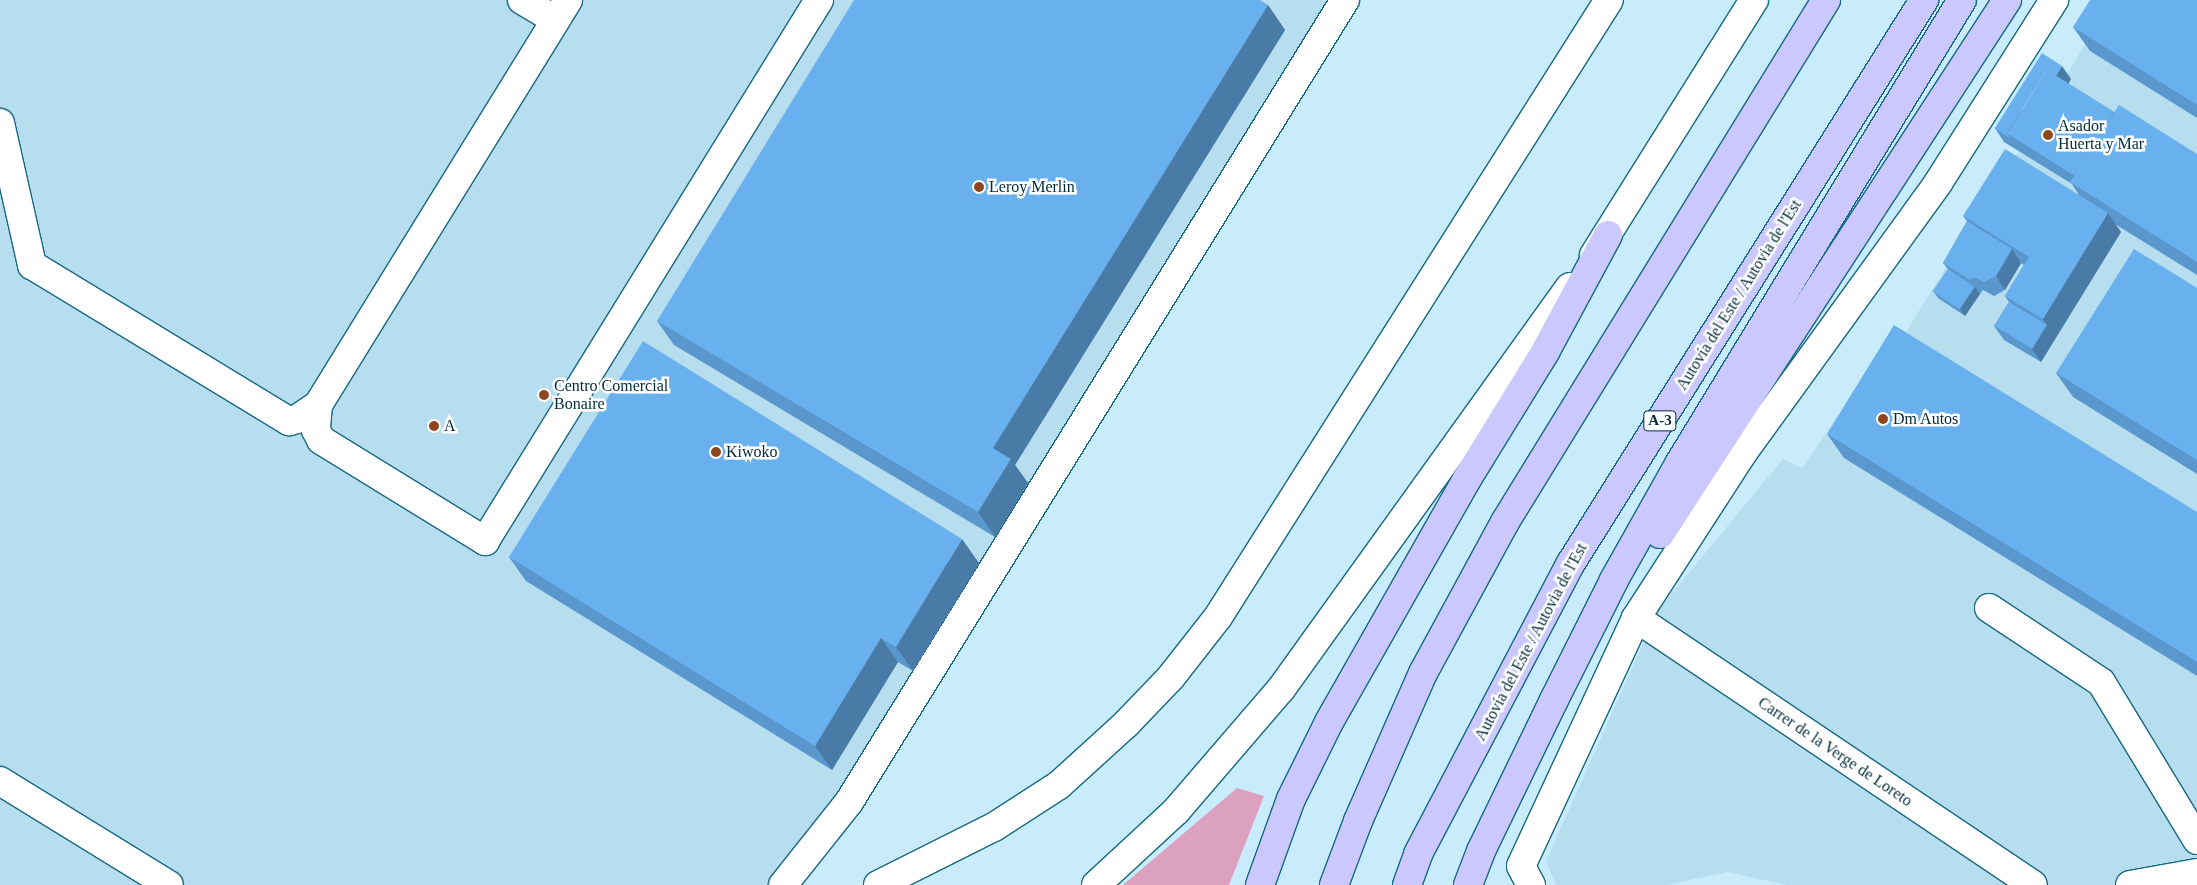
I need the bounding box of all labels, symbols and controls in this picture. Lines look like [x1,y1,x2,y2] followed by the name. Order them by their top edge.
[2058,116,2144,154] place label: Asador Huerta y Mar
[2042,129,2054,141] marker: Asador Huerta y Mar
[989,177,1075,197] place label: Leroy Merlin
[973,181,985,193] marker: Leroy Merlin
[1672,196,1806,394] street label: Autovía del Este / Autovia de l'Est
[554,376,668,414] place label: Centro Comercial Bonaire
[538,389,550,401] marker: Centro Comercial Bonaire
[1642,408,1678,434] road number: A-3
[1893,409,1959,429] place label: Dm Autos
[1877,413,1889,425] marker: Dm Autos
[444,416,456,436] place label: A
[428,420,440,432] marker: A
[726,442,778,462] place label: Kiwoko
[710,446,722,458] marker: Kiwoko
[1471,540,1591,744] street label: Autovía del Este / Autovia de l'Est
[1754,693,1916,811] street label: Carrer de la Verge de Loreto

